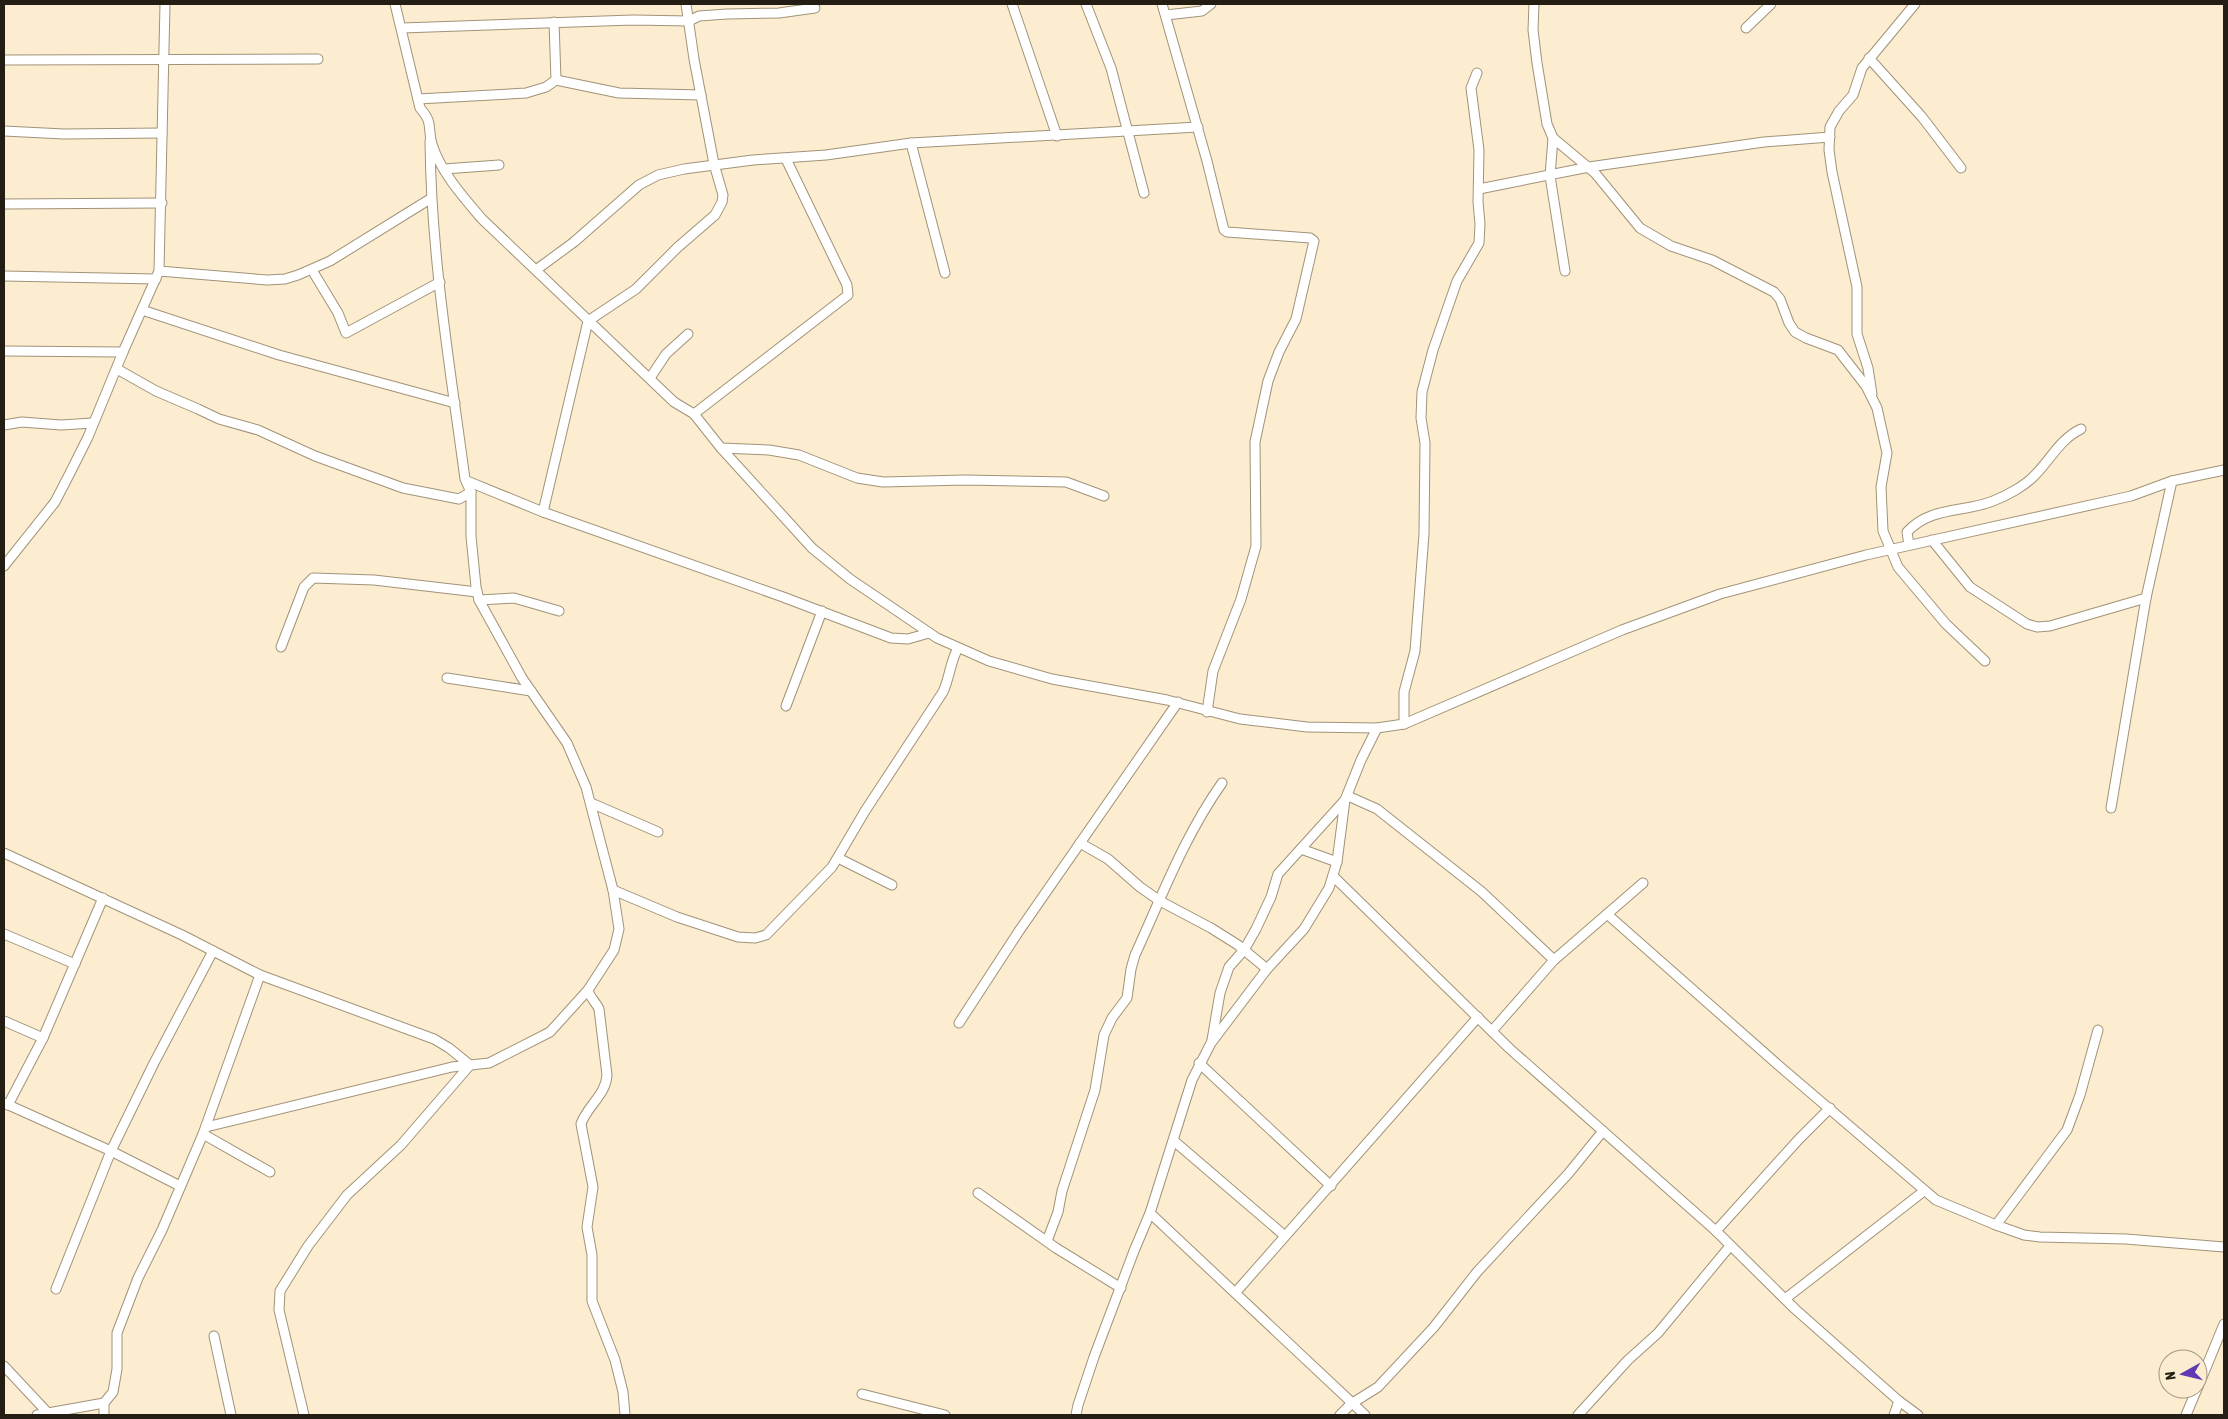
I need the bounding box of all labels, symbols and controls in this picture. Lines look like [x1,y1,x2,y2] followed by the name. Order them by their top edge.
[2158,1349,2208,1399] north arrow
[2162,1371,2179,1381] text: N

